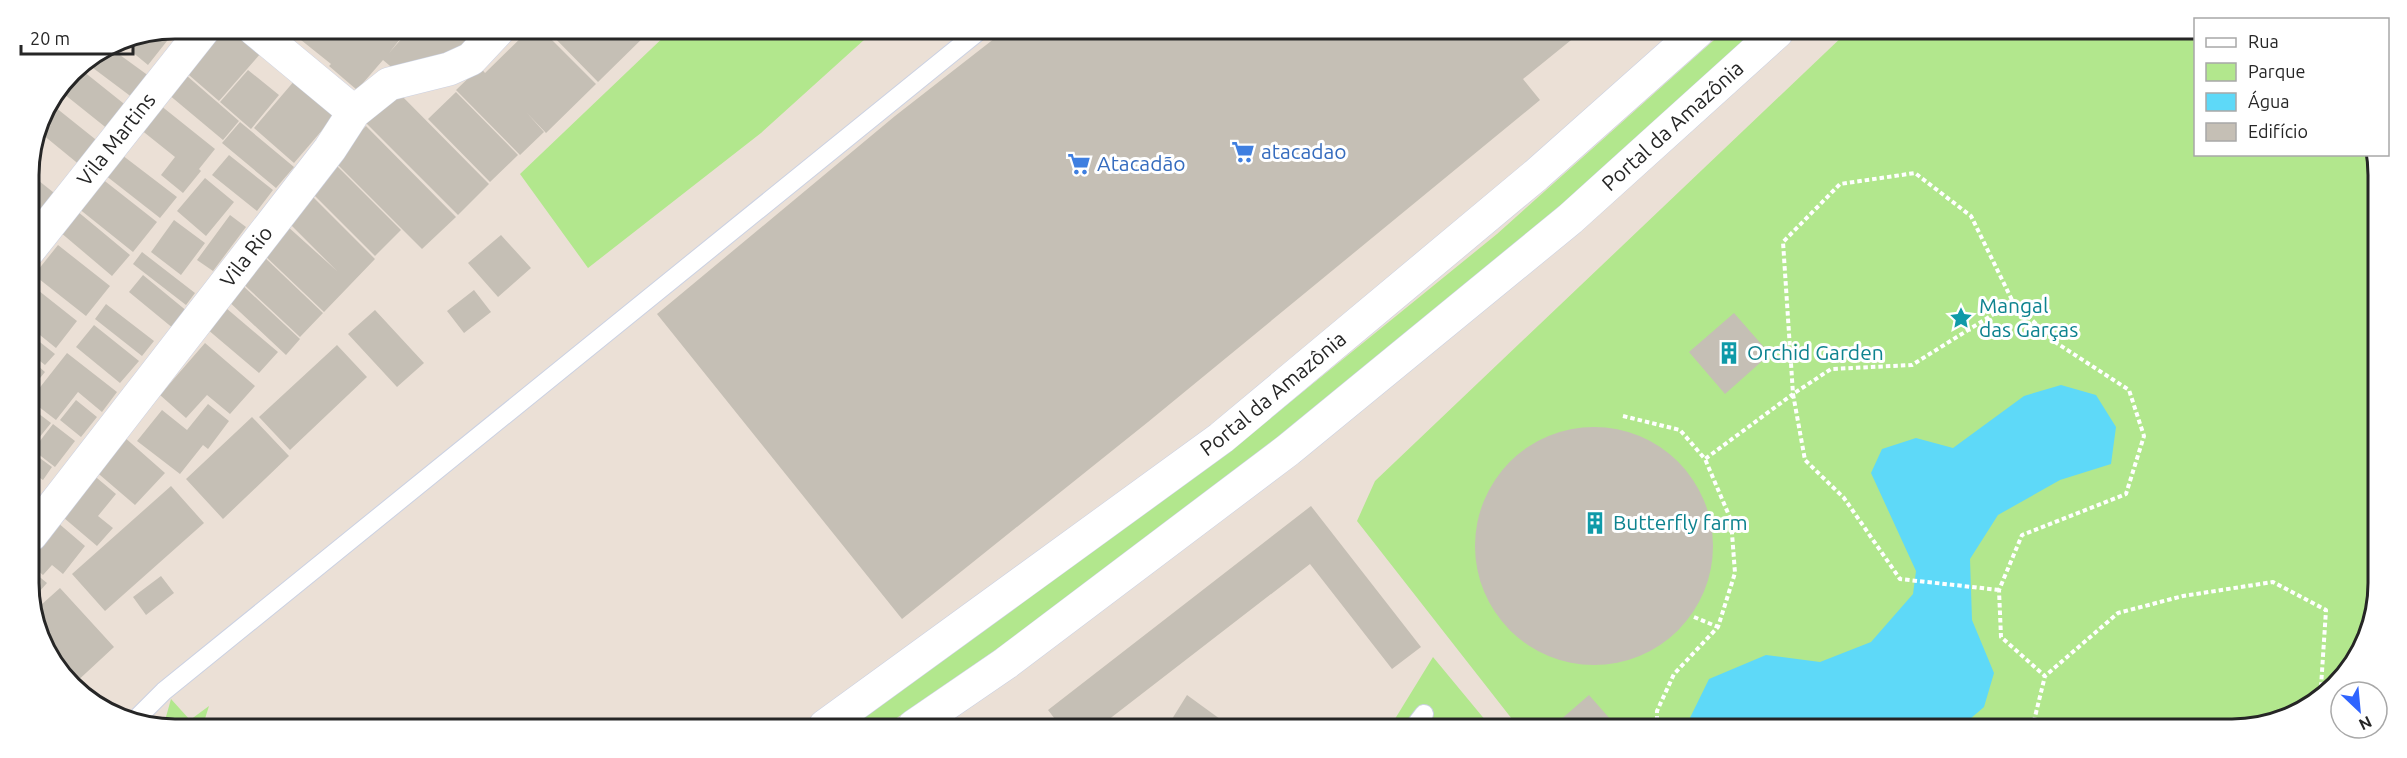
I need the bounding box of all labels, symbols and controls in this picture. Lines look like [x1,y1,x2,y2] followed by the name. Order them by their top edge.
[21,18,134,56] scale bar
[2194,18,2389,156] legend
[30,28,70,48] text: 20 m
[2248,31,2279,51] text: Rua
[1597,55,1748,195] street label: Portal da Amazônia
[2248,61,2305,81] text: Parque
[72,88,160,190] street label: Vila Martins
[2248,90,2290,111] text: Água
[2248,121,2308,141] text: Edifício
[1230,139,1256,165] supermarket icon: atacadao
[1261,139,1347,163] place label: atacadao
[1066,151,1092,177] supermarket icon: Atacadão
[1097,151,1186,175] place label: Atacadão
[215,221,277,291] street label: Vila Rio
[1979,293,2078,341] place label: Mangal das Garças
[1948,305,1974,331] place icon: Mangal das Garças
[1195,326,1350,460] street label: Portal da Amazônia
[1716,340,1742,366] building icon: Orchid Garden
[1747,340,1884,364] place label: Orchid Garden
[1582,510,1608,536] building icon: Butterfly farm
[1613,510,1748,534] place label: Butterfly farm
[2329,680,2389,740] north arrow
[2356,713,2375,734] text: N

